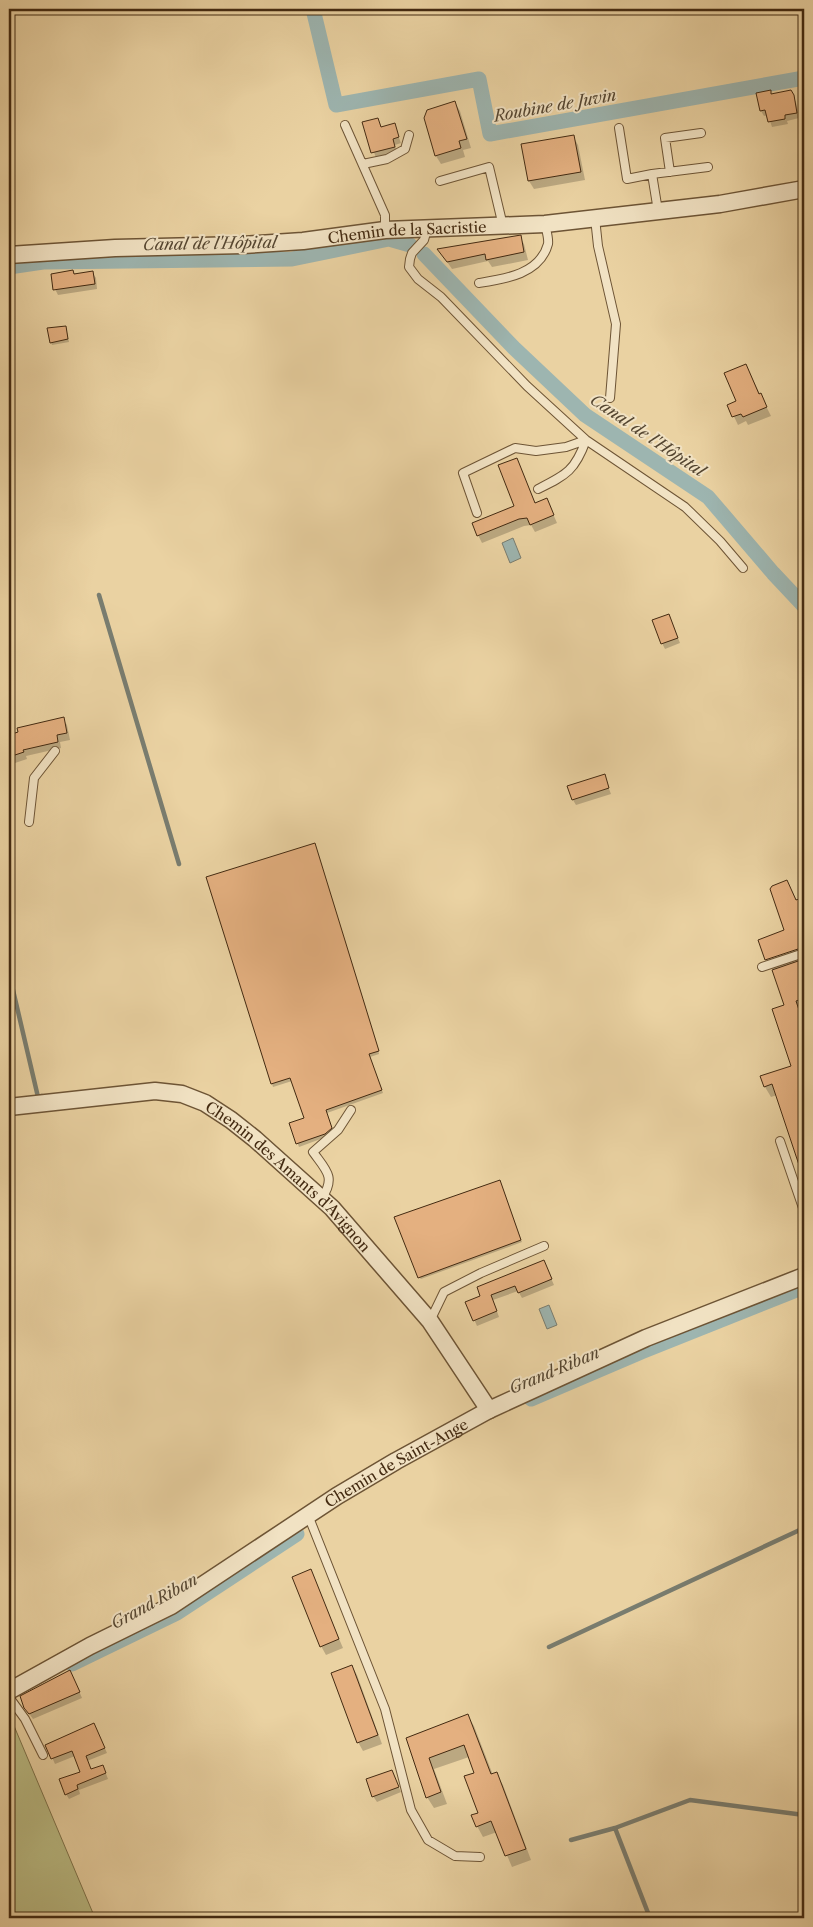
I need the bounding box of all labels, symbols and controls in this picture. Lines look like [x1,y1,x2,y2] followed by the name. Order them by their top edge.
[490,84,618,126] water label: Roubine de Juvin
[326,217,487,247] street label: Chemin de la Sacristie
[143,232,279,254] water label: Canal de l'Hôpital
[587,389,711,482] water label: Canal de l'Hôpital
[202,1096,376,1256] street label: Chemin des Amants d'Avignon
[506,1342,602,1398] water label: Grand Riban
[321,1414,471,1511] street label: Chemin de Saint-Ange
[107,1569,201,1633] water label: Grand Riban

